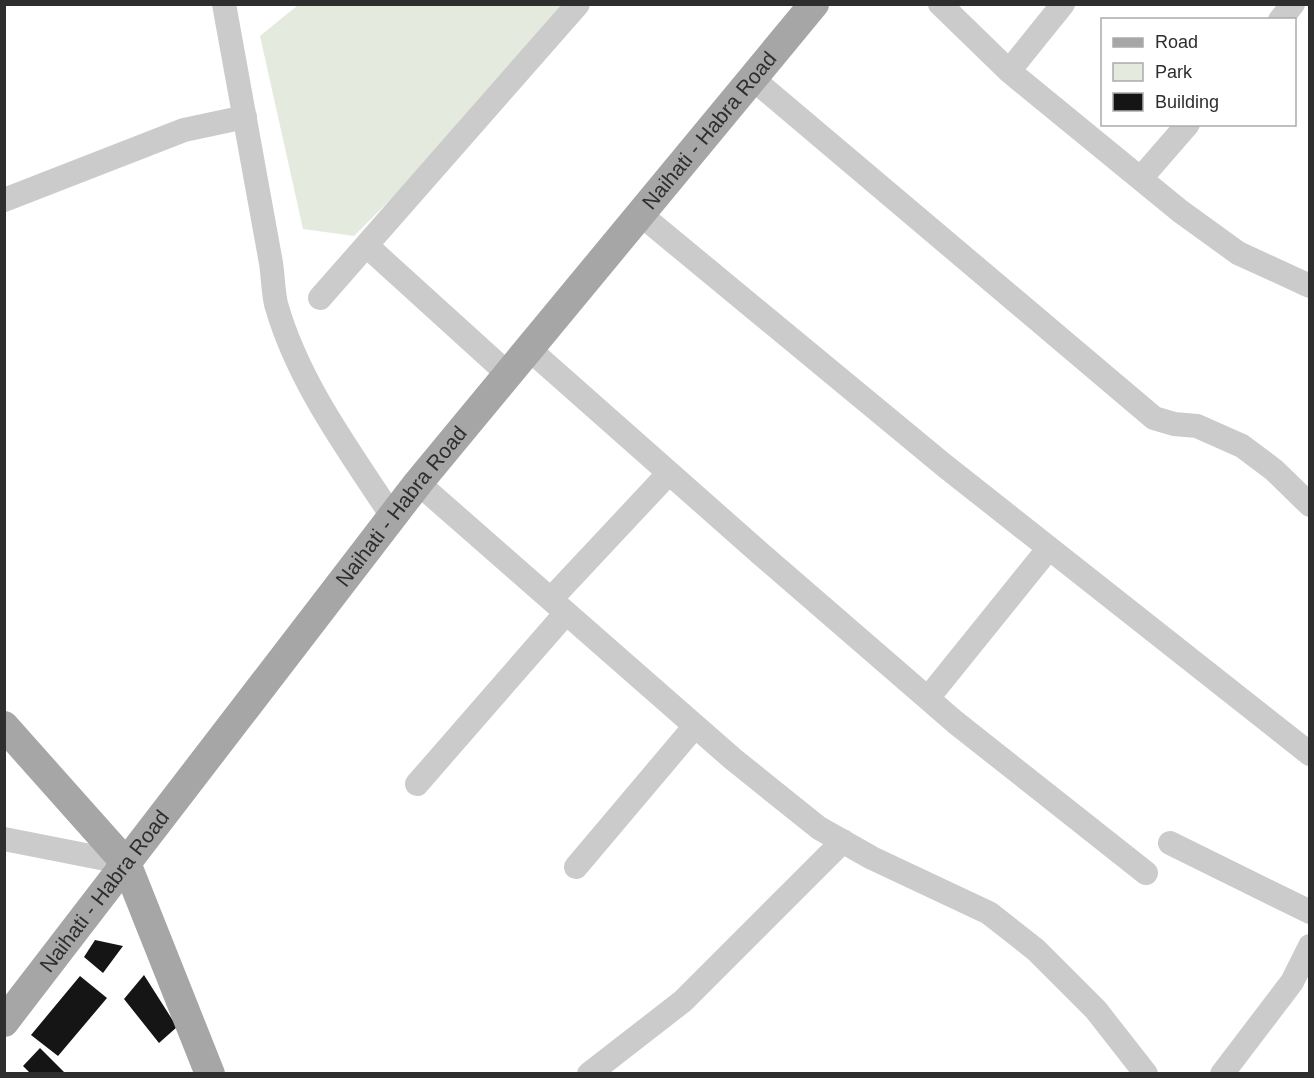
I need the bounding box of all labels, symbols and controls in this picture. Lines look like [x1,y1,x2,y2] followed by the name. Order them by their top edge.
[1101,18,1296,126] legend
[1155,32,1198,52] text: Road
[637,47,781,214] street label: Naihati - Habra Road
[1155,62,1193,82] text: Park
[1155,92,1219,112] text: Building
[331,421,471,591] street label: Naihati - Habra Road
[35,806,173,976] street label: Naihati - Habra Road

